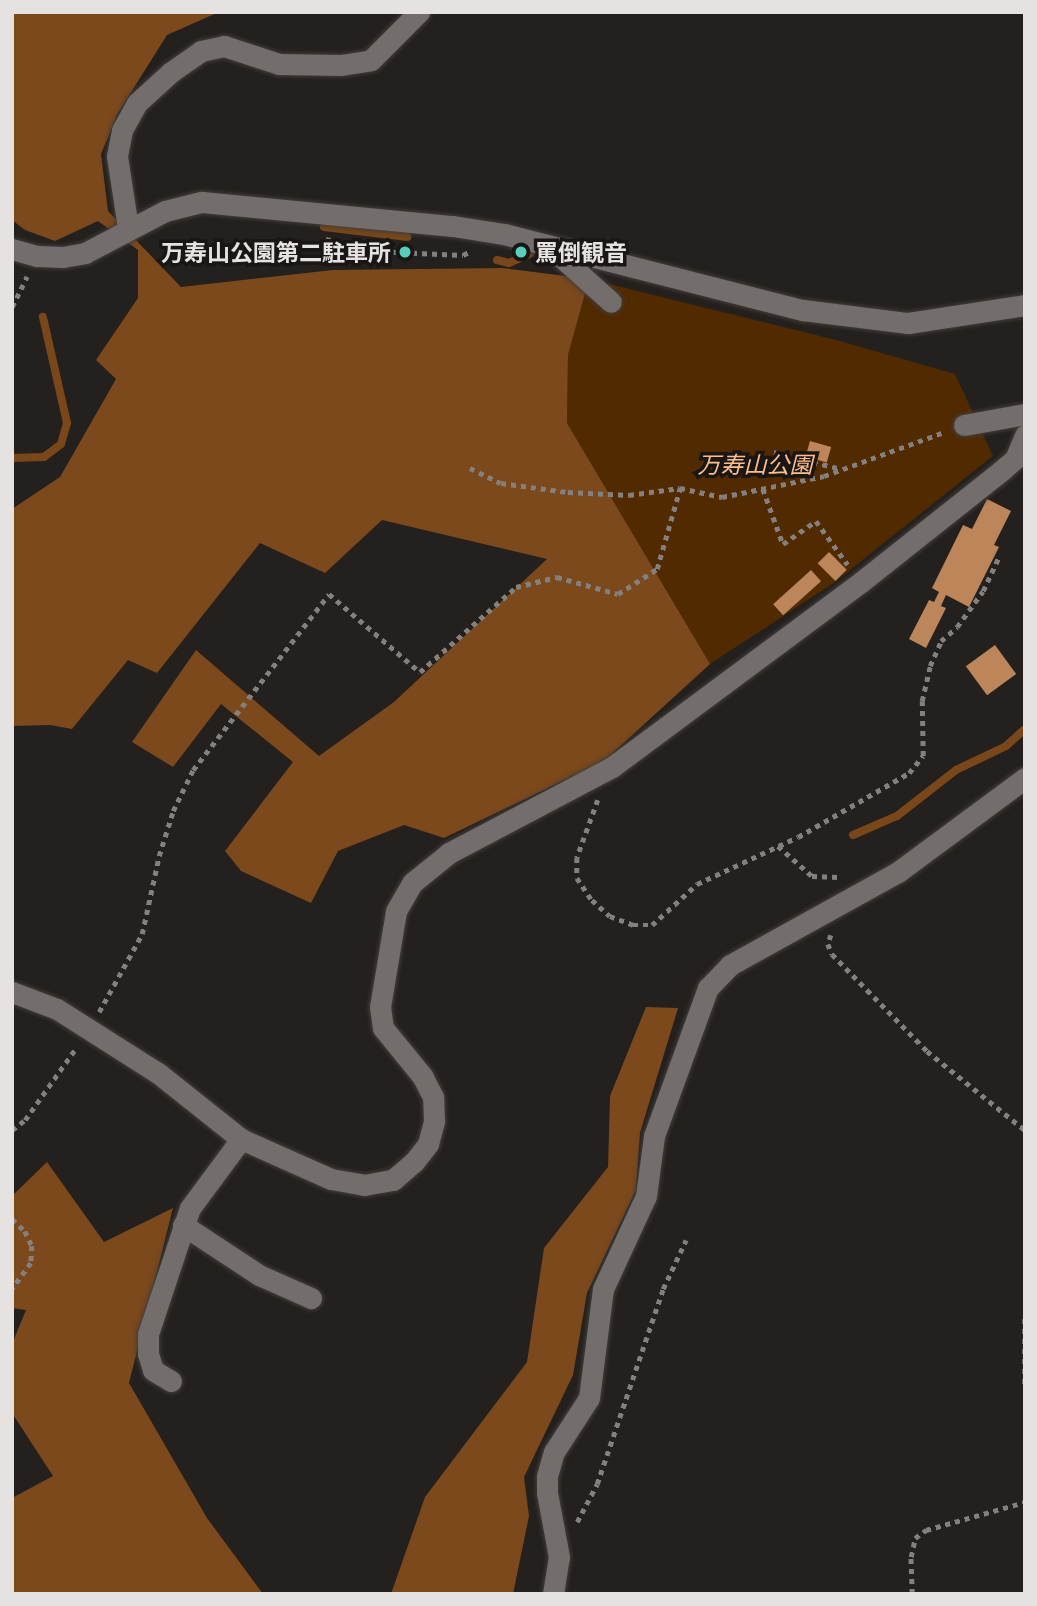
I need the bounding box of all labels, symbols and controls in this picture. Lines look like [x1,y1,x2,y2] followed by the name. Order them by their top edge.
[161,238,391,266] place label: 万寿山公園第二駐車所
[535,238,627,266] place label: 罵倒観音
[397,244,413,260] marker: 万寿山公園第二駐車所
[513,244,529,260] marker: 罵倒観音
[698,450,812,478] park label: 万寿山公園

